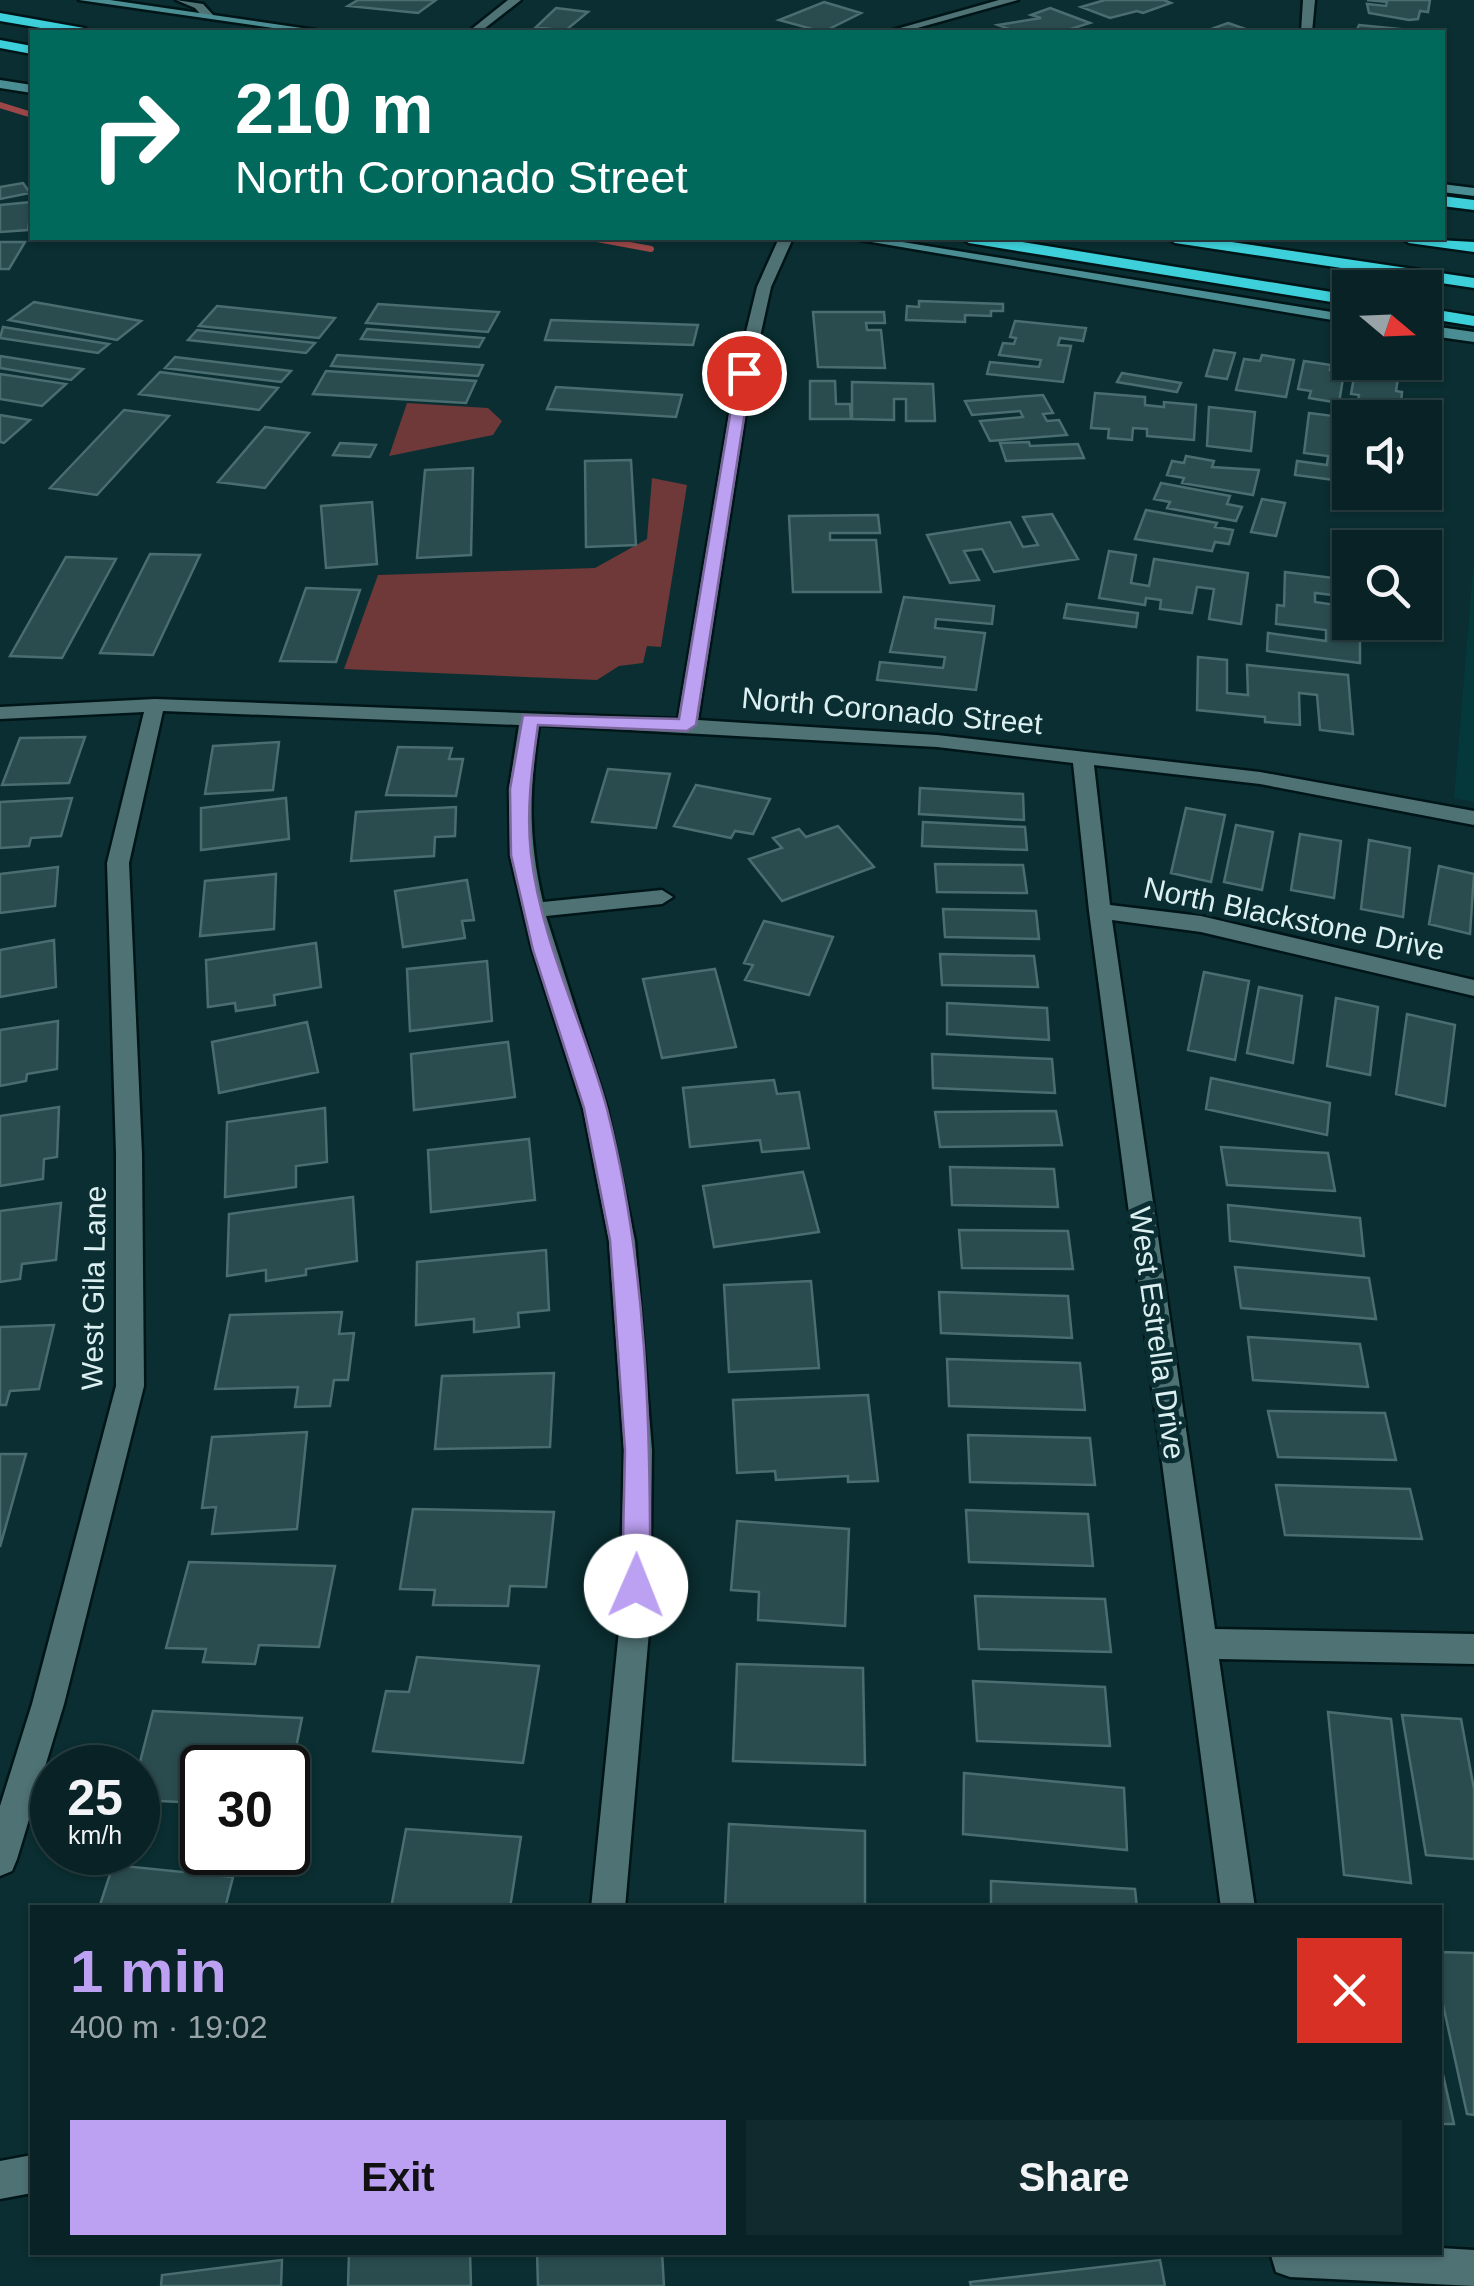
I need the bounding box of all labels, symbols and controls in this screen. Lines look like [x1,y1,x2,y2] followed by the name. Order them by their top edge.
[70,70,200,200] icon: right
[235,70,433,148] text: 210 m
[235,152,688,203] text: North Coronado Street
[1332,270,1442,380] north arrow
[1332,270,1442,640] map controls
[702,331,787,416] pin
[717,346,772,401] icon: arrive
[1332,400,1442,510] button: sound
[1332,530,1442,640] button: search
[740,681,1044,740] street label: North Coronado Street
[1141,870,1448,967] street label: North Blackstone Drive
[75,1185,112,1391] street label: West Gila Lane
[1123,1205,1192,1461] street label: West Estrella Drive
[584,1534,688,1638] position arrow
[180,1745,310,1875] speed limit sign: 30
[67,1770,123,1826] text: 25
[68,1821,122,1849] text: km/h
[70,1938,227,2005] text: 1 min
[1297,1938,1402,2043] button: close
[70,2009,267,2045] text: 400 m · 19:02
[70,2120,726,2235] button: Exit
[746,2120,1402,2235] button: Share

